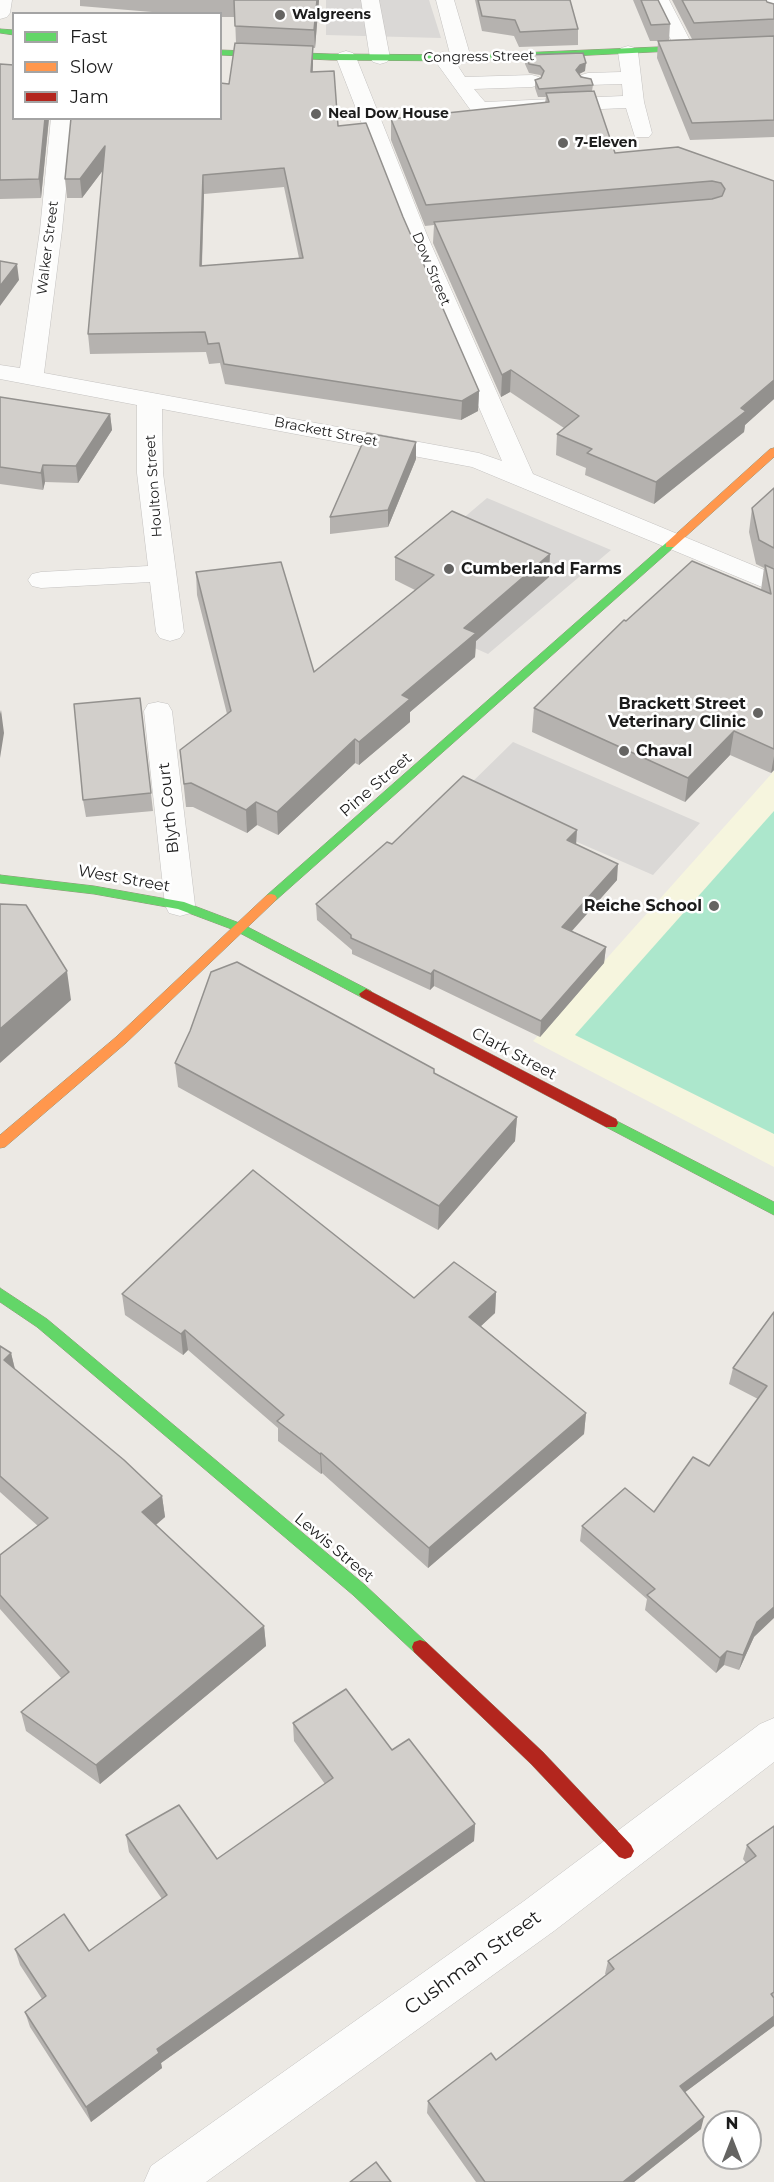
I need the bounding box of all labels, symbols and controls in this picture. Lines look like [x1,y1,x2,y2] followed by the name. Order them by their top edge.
[292,7,371,23] place label: Walgreens
[273,8,287,22] marker: Walgreens
[12,12,222,120] legend
[70,26,108,48] text: Fast
[423,48,535,66] street label: Congress Street
[70,56,113,78] text: Slow
[70,86,109,108] text: Jam
[328,106,449,122] place label: Neal Dow House
[309,107,323,121] marker: Neal Dow House
[575,135,637,151] place label: 7-Eleven
[556,136,570,150] marker: 7-Eleven
[34,200,62,296] street label: Walker Street
[408,230,454,308] street label: Dow Street
[273,414,379,450] street label: Brackett Street
[142,434,166,538] street label: Houlton Street
[461,559,622,579] place label: Cumberland Farms
[442,562,456,576] marker: Cumberland Farms
[608,694,746,732] place label: Brackett Street Veterinary Clinic
[751,706,765,720] marker: Brackett Street Veterinary Clinic
[636,741,692,761] place label: Chaval
[617,744,631,758] marker: Chaval
[336,749,416,821] street label: Pine Street
[155,761,183,855] street label: Blyth Court
[76,861,172,897] street label: West Street
[584,896,702,916] place label: Reiche School
[707,899,721,913] marker: Reiche School
[468,1024,560,1084] street label: Clark Street
[290,1509,378,1587] street label: Lewis Street
[400,1905,546,2021] street label: Cushman Street
[702,2110,762,2170] north arrow
[726,2114,738,2133] text: N

